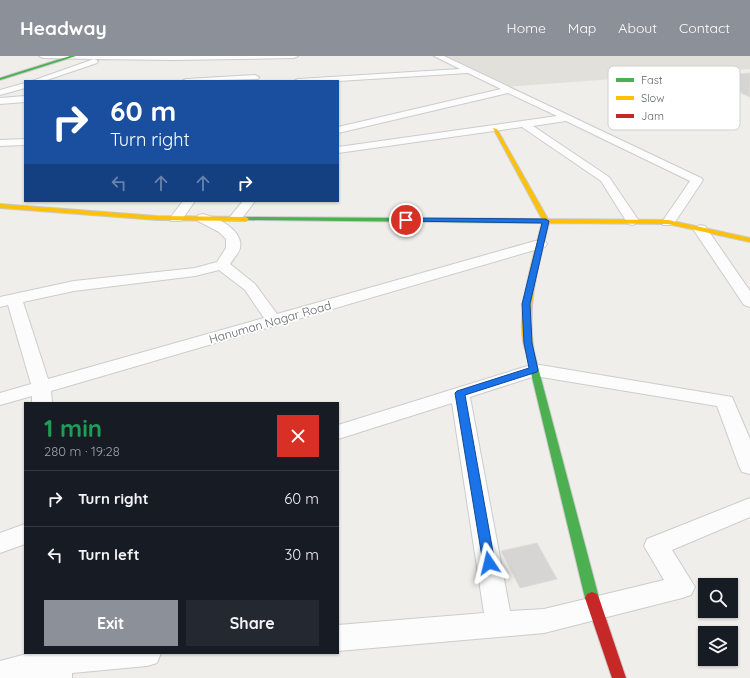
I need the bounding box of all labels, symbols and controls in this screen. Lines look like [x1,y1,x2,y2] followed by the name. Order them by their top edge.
[20,16,107,40] text: Headway
[507,19,546,37] text: Home
[568,19,596,37] text: Map
[618,19,657,37] text: About
[679,19,730,37] text: Contact
[608,66,740,130] legend
[641,73,663,87] text: Fast
[641,91,665,105] text: Slow
[110,93,176,128] text: 60 m
[44,96,96,148] icon: right
[641,109,664,123] text: Jam
[110,128,190,151] text: Turn right
[108,172,130,194] icon: left
[150,172,172,194] icon: ahead
[192,172,214,194] icon: ahead
[234,172,256,194] icon: right
[389,203,423,237] pin
[395,209,417,231] icon: arrive
[207,297,333,347] street label: Hanuman Nagar Road
[44,413,102,443] text: 1 min
[277,415,319,457] button: close
[44,443,120,459] text: 280 m · 19:28
[44,488,66,510] icon: right
[78,489,149,508] text: Turn right
[284,489,319,508] text: 60 m
[468,542,510,584] position arrow
[44,544,66,566] icon: left
[78,545,140,564] text: Turn left
[284,545,319,564] text: 30 m
[698,578,738,666] map controls
[698,578,738,618] button: search
[44,600,178,646] button: Exit
[186,600,319,646] button: Share
[698,626,738,666] button: layers

